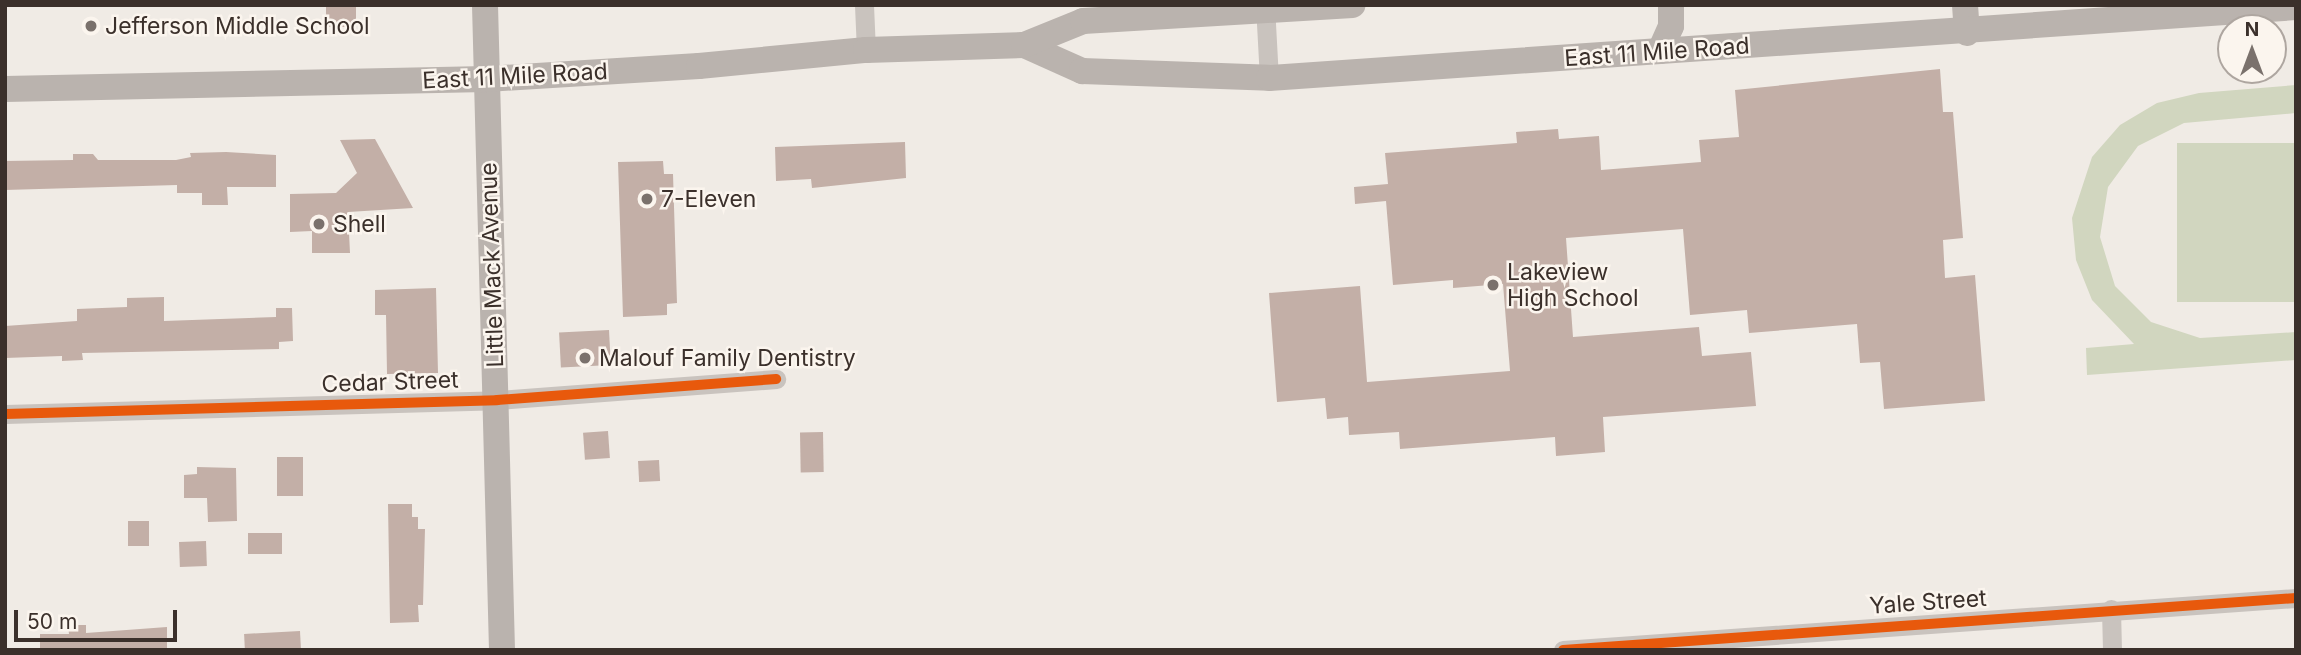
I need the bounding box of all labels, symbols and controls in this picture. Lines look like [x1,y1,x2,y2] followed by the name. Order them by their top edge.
[105,12,370,40] place label: Jefferson Middle School
[2217,14,2287,84] north arrow
[83,18,99,34] marker: Jefferson Middle School
[2245,18,2259,41] text: N
[1564,32,1750,72] street label: East 11 Mile Road
[422,57,608,95] street label: East 11 Mile Road
[475,162,509,368] street label: Little Mack Avenue
[661,185,756,213] place label: 7-Eleven
[639,191,655,207] marker: 7-Eleven
[333,210,386,238] place label: Shell
[311,216,327,232] marker: Shell
[1507,258,1638,312] place label: Lakeview High School
[1485,277,1501,293] marker: Lakeview High School
[599,344,856,372] place label: Malouf Family Dentistry
[577,350,593,366] marker: Malouf Family Dentistry
[321,366,459,398] street label: Cedar Street
[1869,584,1987,620] street label: Yale Street
[18,596,180,640] scale bar
[27,609,77,634] text: 50 m

